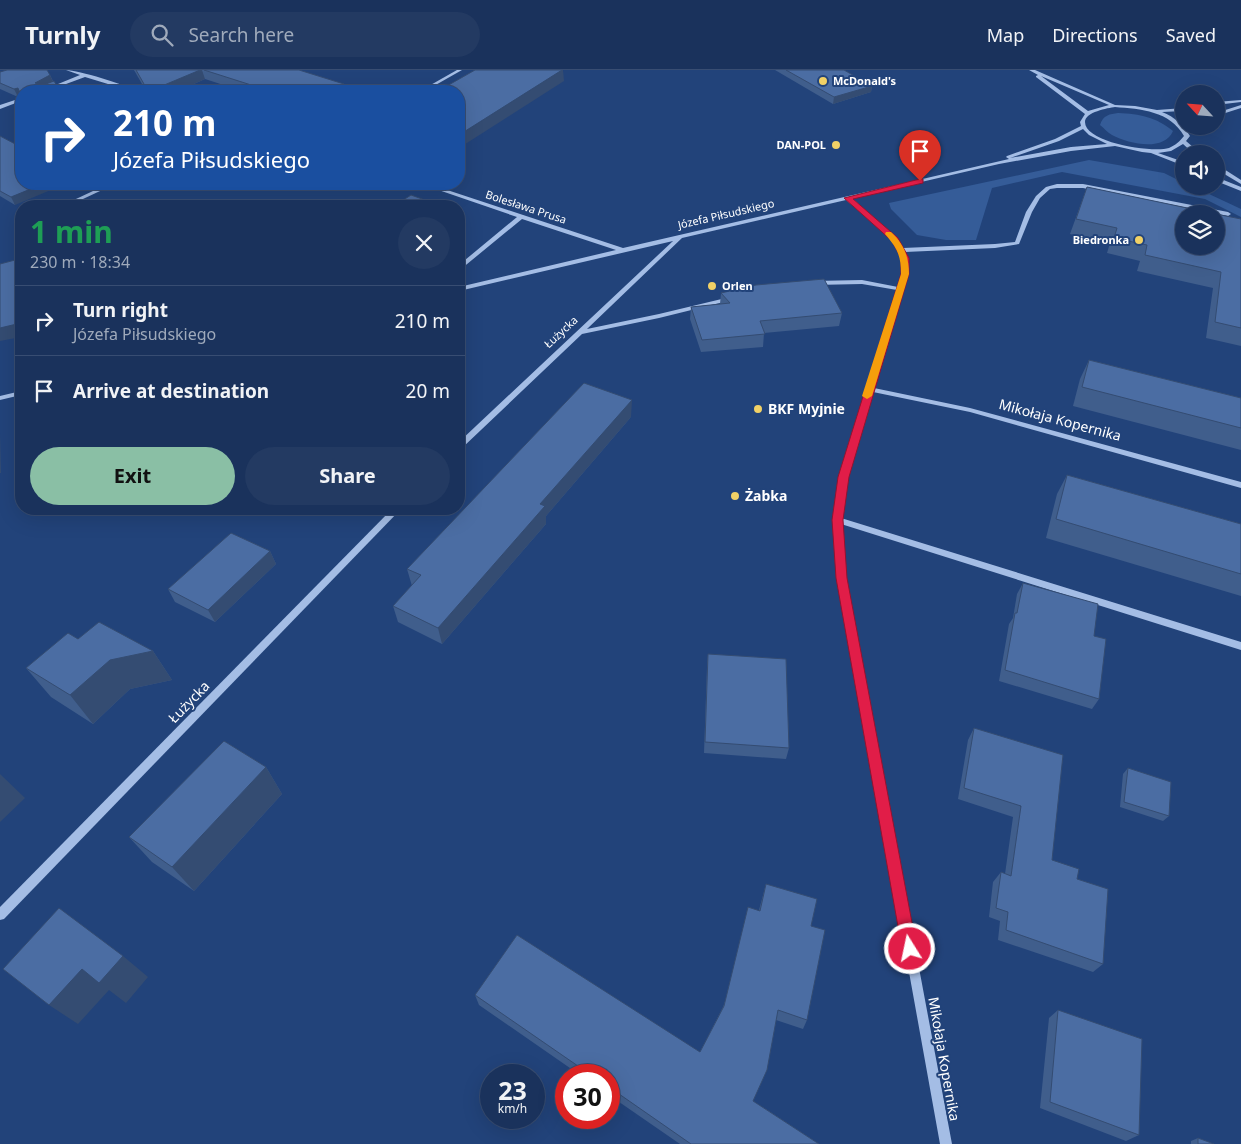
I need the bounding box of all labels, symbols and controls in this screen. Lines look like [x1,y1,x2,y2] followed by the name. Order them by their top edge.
[130,12,480,57] search box
[25,18,100,51] text: Turnly
[148,21,176,49] icon: search
[188,22,294,48] text: Search here
[987,23,1024,47] text: Map
[1052,23,1138,47] text: Directions
[1166,23,1216,47] text: Saved
[833,73,897,88] place label: McDonald's
[817,75,829,87] marker: McDonald's
[1175,85,1225,135] north arrow
[1175,85,1225,255] map controls
[113,99,216,146] text: 210 m
[30,105,95,170] icon: right
[899,130,941,181] pin
[776,137,826,152] place label: DAN-POL
[906,137,934,165] icon: arrive
[830,139,842,151] marker: DAN-POL
[113,144,310,174] text: Józefa Piłsudskiego
[1175,145,1225,195] button: sound
[484,186,569,227] street label: Bolesława Prusa
[675,195,776,232] street label: Józefa Piłsudskiego
[1175,205,1225,255] button: layers
[30,211,113,252] text: 1 min
[398,217,450,269] button: close
[1073,232,1129,247] place label: Biedronka
[1133,234,1145,246] marker: Biedronka
[30,251,130,273] text: 230 m · 18:34
[722,278,753,293] place label: Orlen
[706,280,718,292] marker: Orlen
[73,297,168,323] text: Turn right
[30,307,58,335] icon: right
[395,308,450,334] text: 210 m
[541,312,581,351] street label: Łużycka
[73,323,216,345] text: Józefa Piłsudskiego
[30,377,58,405] icon: arrive
[73,378,269,404] text: Arrive at destination
[406,378,450,404] text: 20 m
[997,394,1123,445] street label: Mikołaja Kopernika
[768,399,845,418] place label: BKF Myjnie
[752,403,764,415] marker: BKF Myjnie
[30,447,235,505] button: Exit
[245,447,450,505] button: Share
[745,486,787,505] place label: Żabka
[729,490,741,502] marker: Żabka
[164,676,213,727] street label: Łużycka
[883,922,935,974] position arrow
[924,995,965,1123] street label: Mikołaja Kopernika
[555,1064,620,1129] speed limit sign: 30
[498,1073,527,1107] text: 23
[498,1100,527,1117] text: km/h

